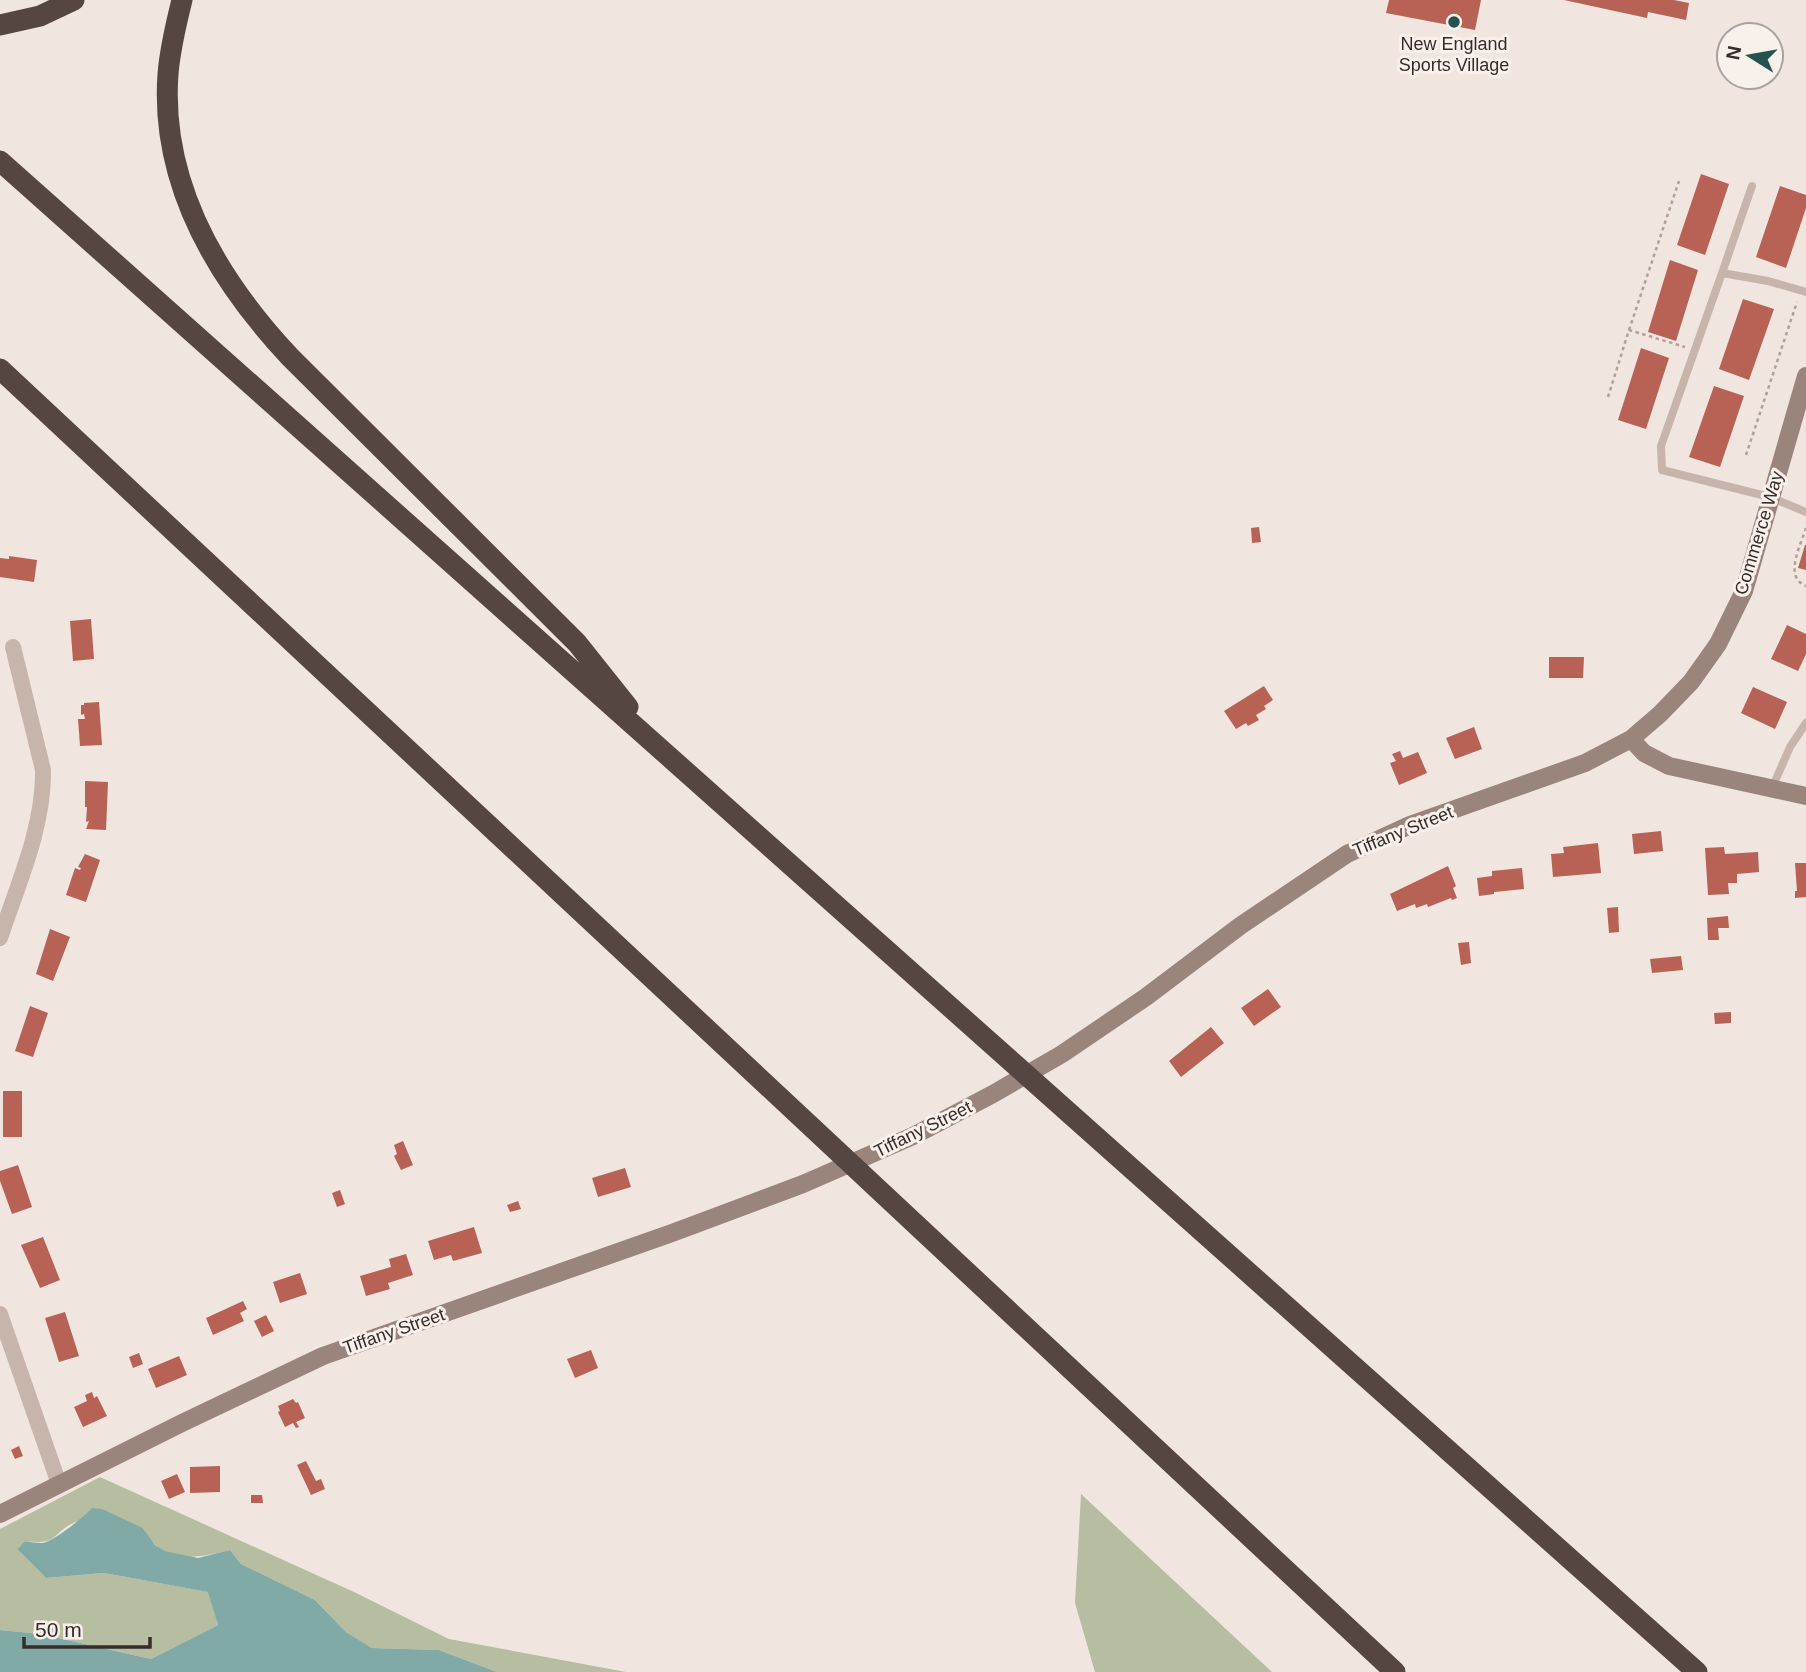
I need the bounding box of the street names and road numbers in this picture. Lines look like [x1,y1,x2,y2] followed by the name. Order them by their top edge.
[1731,469,1787,597] street label: Commerce Way
[1350,802,1456,860] street label: Tiffany Street
[871,1097,975,1161] street label: Tiffany Street
[341,1304,447,1358] street label: Tiffany Street

